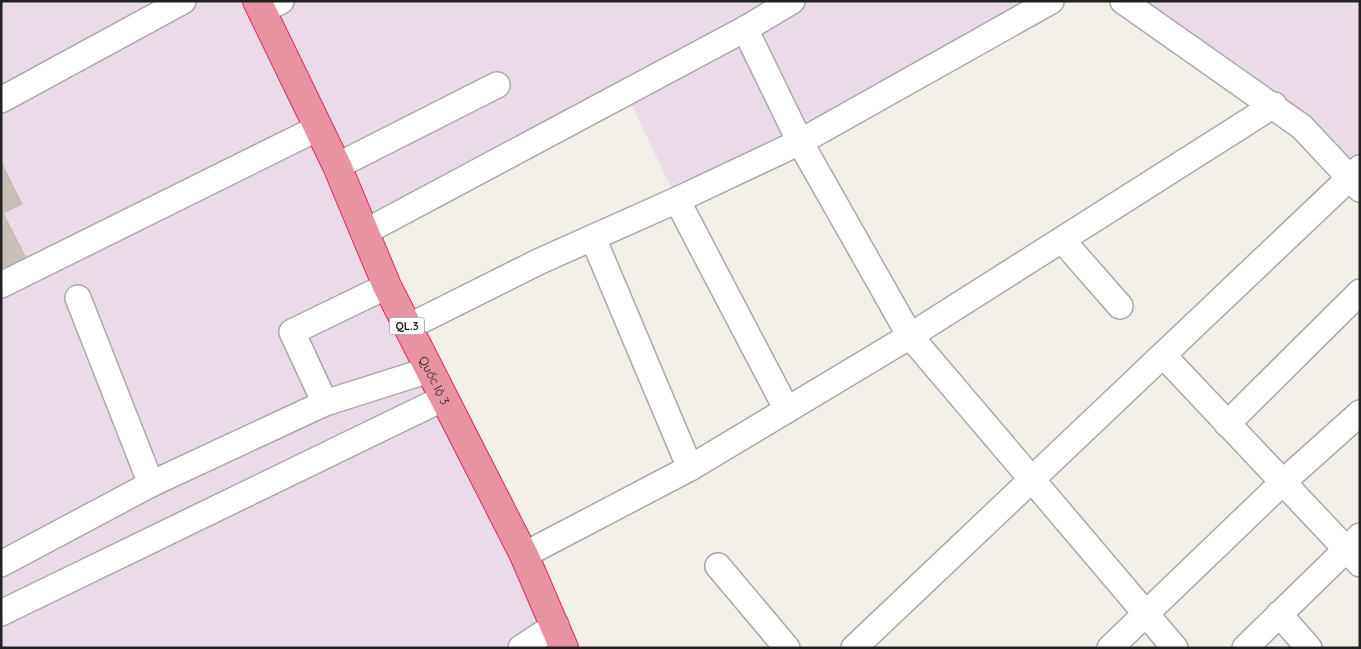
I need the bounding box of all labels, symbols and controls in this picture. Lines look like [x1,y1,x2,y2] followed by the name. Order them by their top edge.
[390,318,424,334] road number: QL.3
[416,353,454,407] street label: Quốc lộ 3

